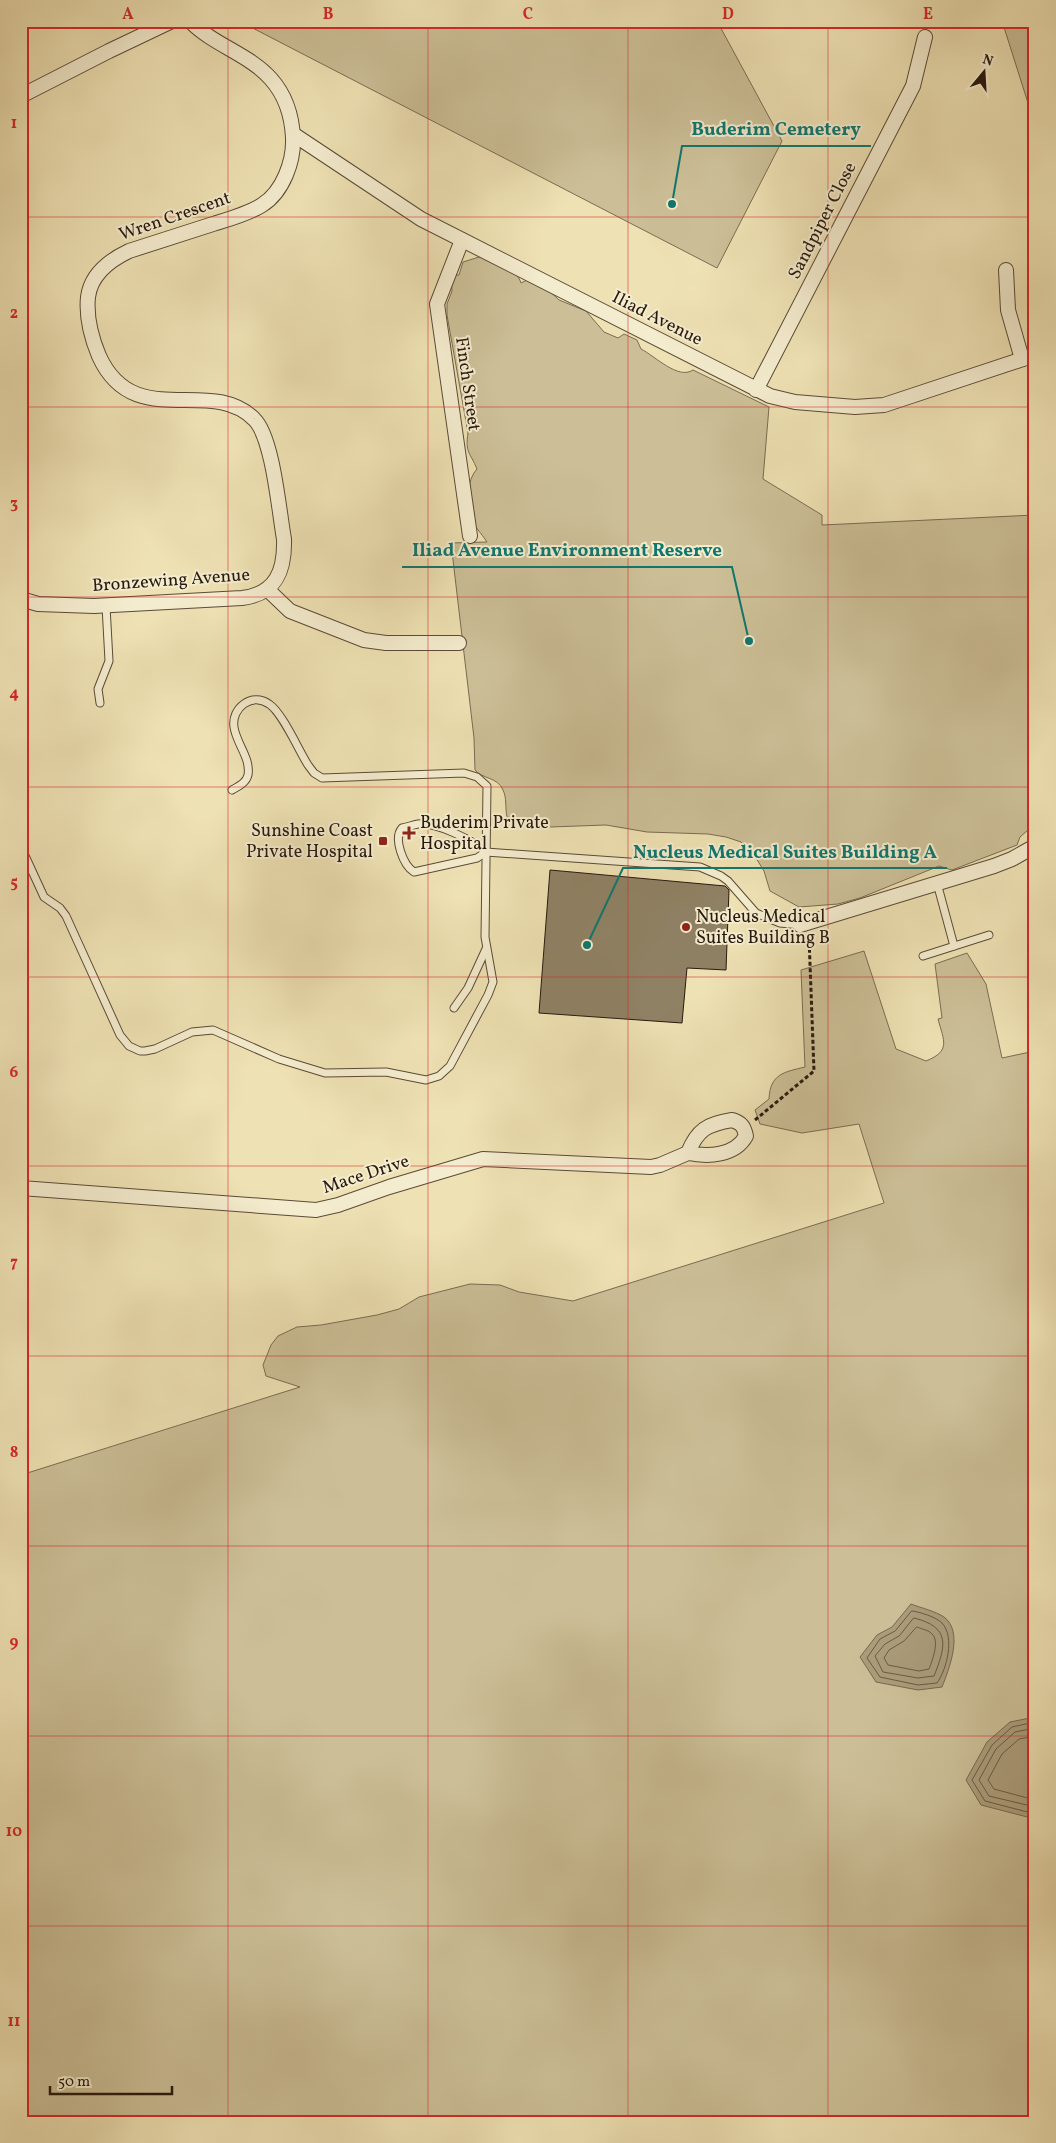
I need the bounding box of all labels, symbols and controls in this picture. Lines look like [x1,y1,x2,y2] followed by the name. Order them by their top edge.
[122,4,134,26] text: A
[323,4,334,26] text: B
[523,4,533,26] text: C
[722,4,734,26] text: D
[923,4,933,26] text: E
[958,48,1008,98] north arrow
[980,50,995,72] text: N
[682,112,871,146] callout: Buderim Cemetery
[11,113,17,135] text: 1
[691,117,861,143] text: Buderim Cemetery
[783,158,863,284] street label: Sandpiper Close
[116,186,234,248] street label: Wren Crescent
[607,285,707,353] street label: Iliad Avenue
[10,303,18,325] text: 2
[448,335,486,433] street label: Finch Street
[10,493,18,515] text: 3
[402,533,732,567] callout: Iliad Avenue Environment Reserve
[412,538,722,564] text: Iliad Avenue Environment Reserve
[91,563,251,599] street label: Bronzewing Avenue
[9,683,19,705] text: 4
[420,811,549,857] place label: Buderim Private Hospital
[246,819,373,865] place label: Sunshine Coast Private Hospital
[402,826,416,840] marker: Buderim Private Hospital
[623,834,947,868] callout: Nucleus Medical Suites Building A
[377,835,389,847] marker: Sunshine Coast Private Hospital
[633,840,937,866] text: Nucleus Medical Suites Building A
[10,872,18,894] text: 5
[696,905,830,951] place label: Nucleus Medical Suites Building B
[680,921,692,933] marker: Nucleus Medical Suites Building B
[10,1062,19,1084] text: 6
[319,1149,413,1201] street label: Mace Drive
[10,1252,18,1274] text: 7
[10,1442,18,1464] text: 8
[10,1632,19,1654] text: 9
[6,1821,22,1843] text: 10
[8,2011,20,2033] text: 11
[50,2063,172,2095] scale bar
[58,2072,90,2093] text: 50 m

